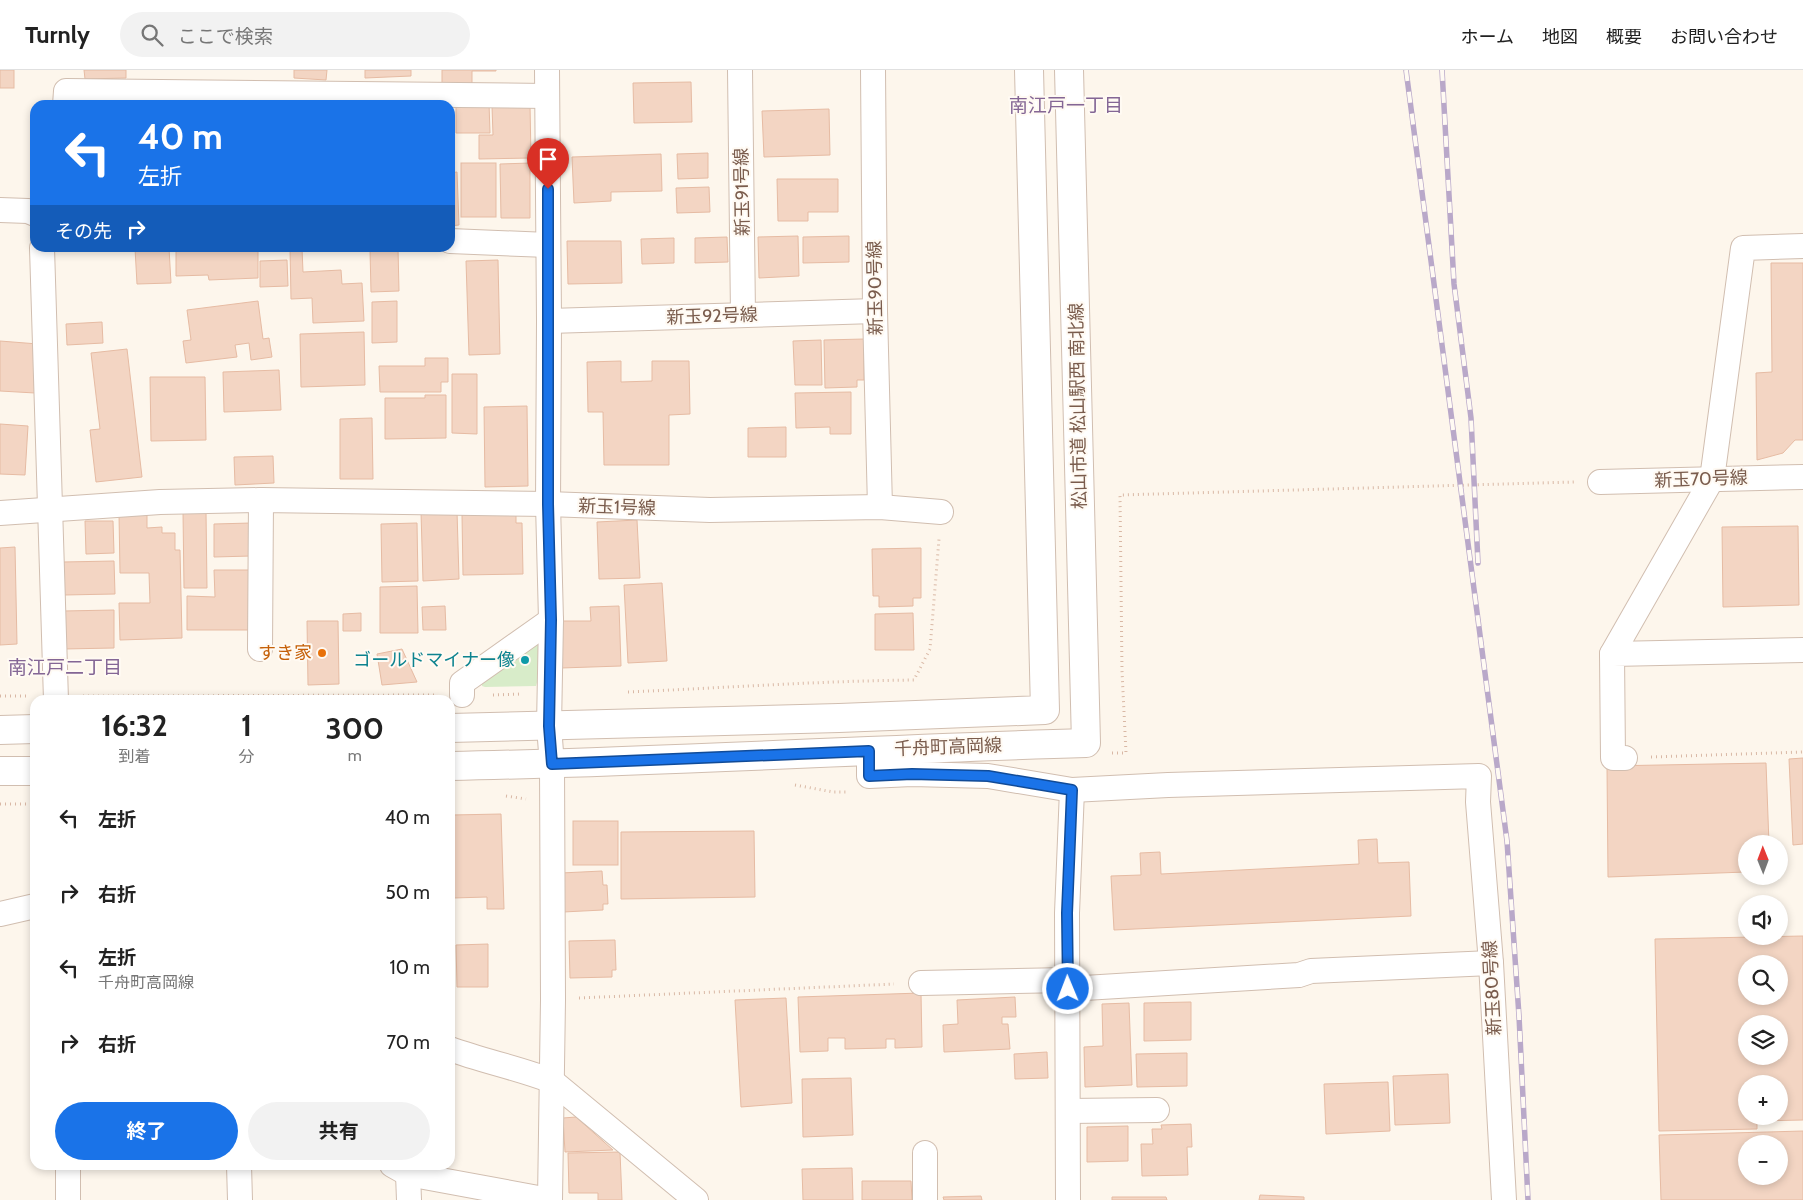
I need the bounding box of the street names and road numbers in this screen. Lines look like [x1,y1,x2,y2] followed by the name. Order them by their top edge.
[730,148,754,236] street label: 新玉91号線
[863,240,887,336] street label: 新玉90号線
[666,303,758,329] street label: 新玉92号線
[1065,303,1091,509] street label: 松山市道 松山駅西 南北線
[1654,466,1748,492] street label: 新玉70号線
[578,495,656,519] street label: 新玉1号線
[894,734,1002,760] street label: 千舟町高岡線
[1479,940,1505,1036] street label: 新玉80号線

